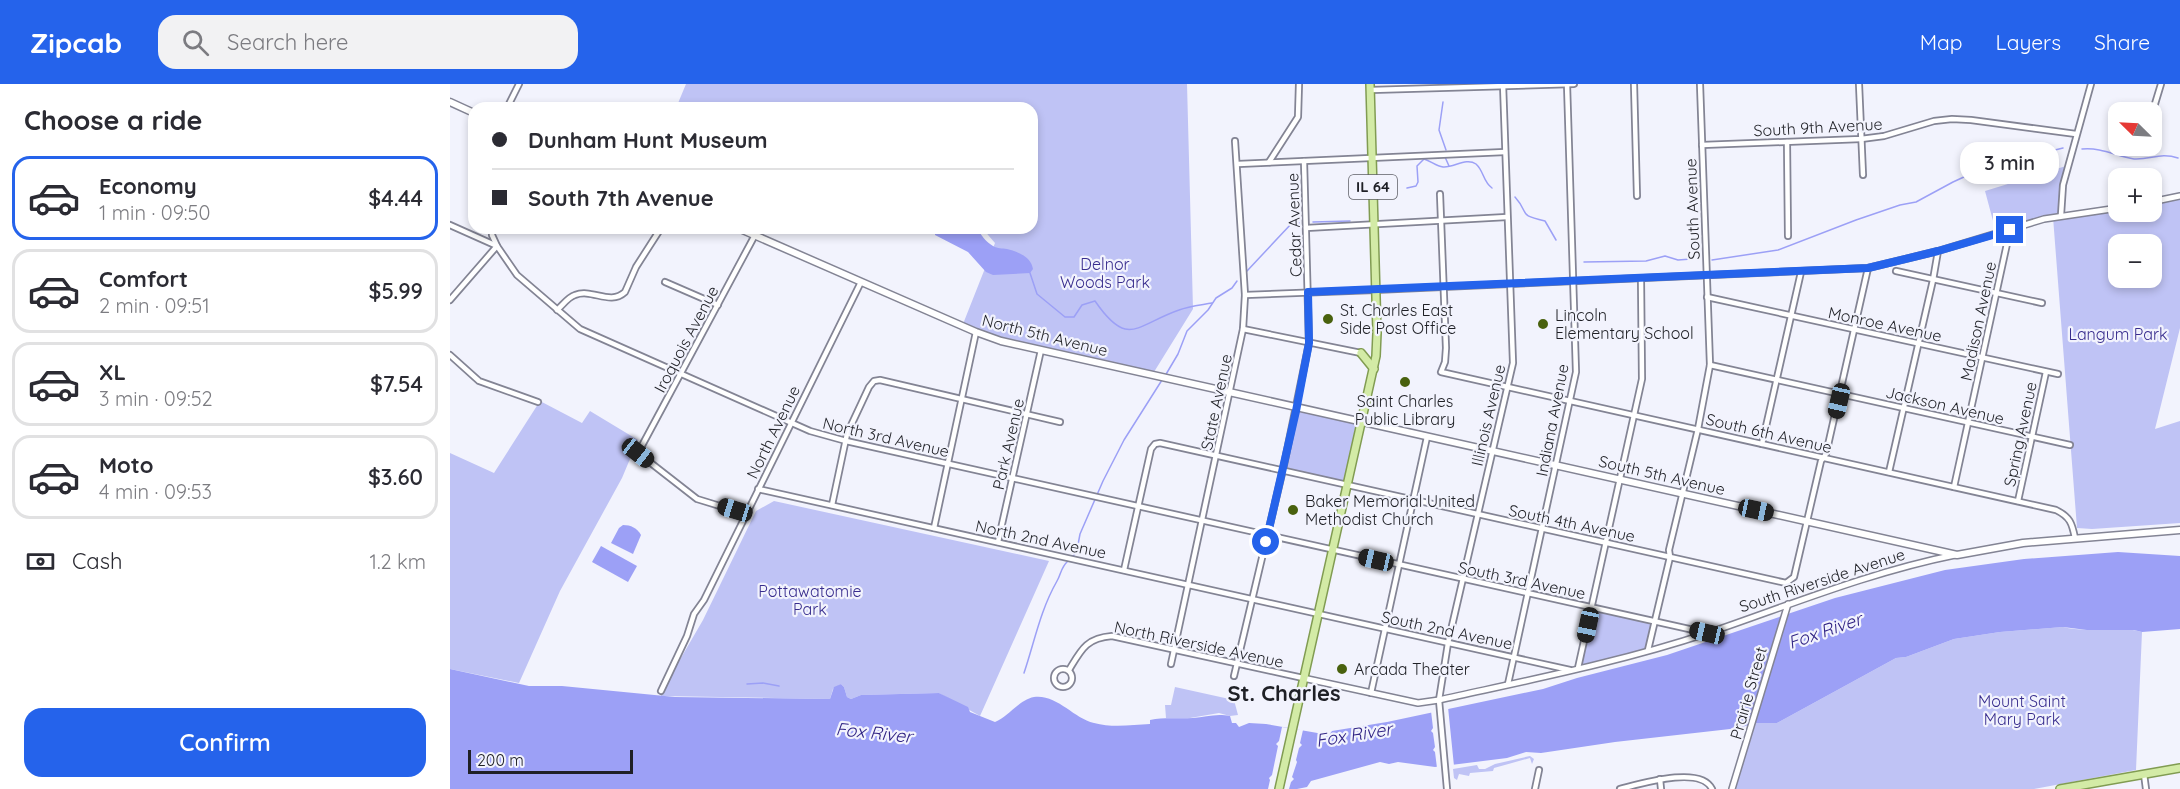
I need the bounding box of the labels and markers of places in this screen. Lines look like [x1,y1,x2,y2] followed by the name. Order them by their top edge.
[1340,300,1456,338] place label: St. Charles East Side Post Office
[1555,305,1694,343] place label: Lincoln Elementary School
[1321,312,1335,326] marker: St. Charles East Side Post Office
[1536,317,1550,331] marker: Lincoln Elementary School
[1398,375,1412,389] marker: Saint Charles Public Library
[1355,391,1455,429] place label: Saint Charles Public Library
[1305,491,1475,529] place label: Baker Memorial United Methodist Church
[1286,503,1300,517] marker: Baker Memorial United Methodist Church
[1354,659,1470,679] place label: Arcada Theater
[1335,662,1349,676] marker: Arcada Theater

